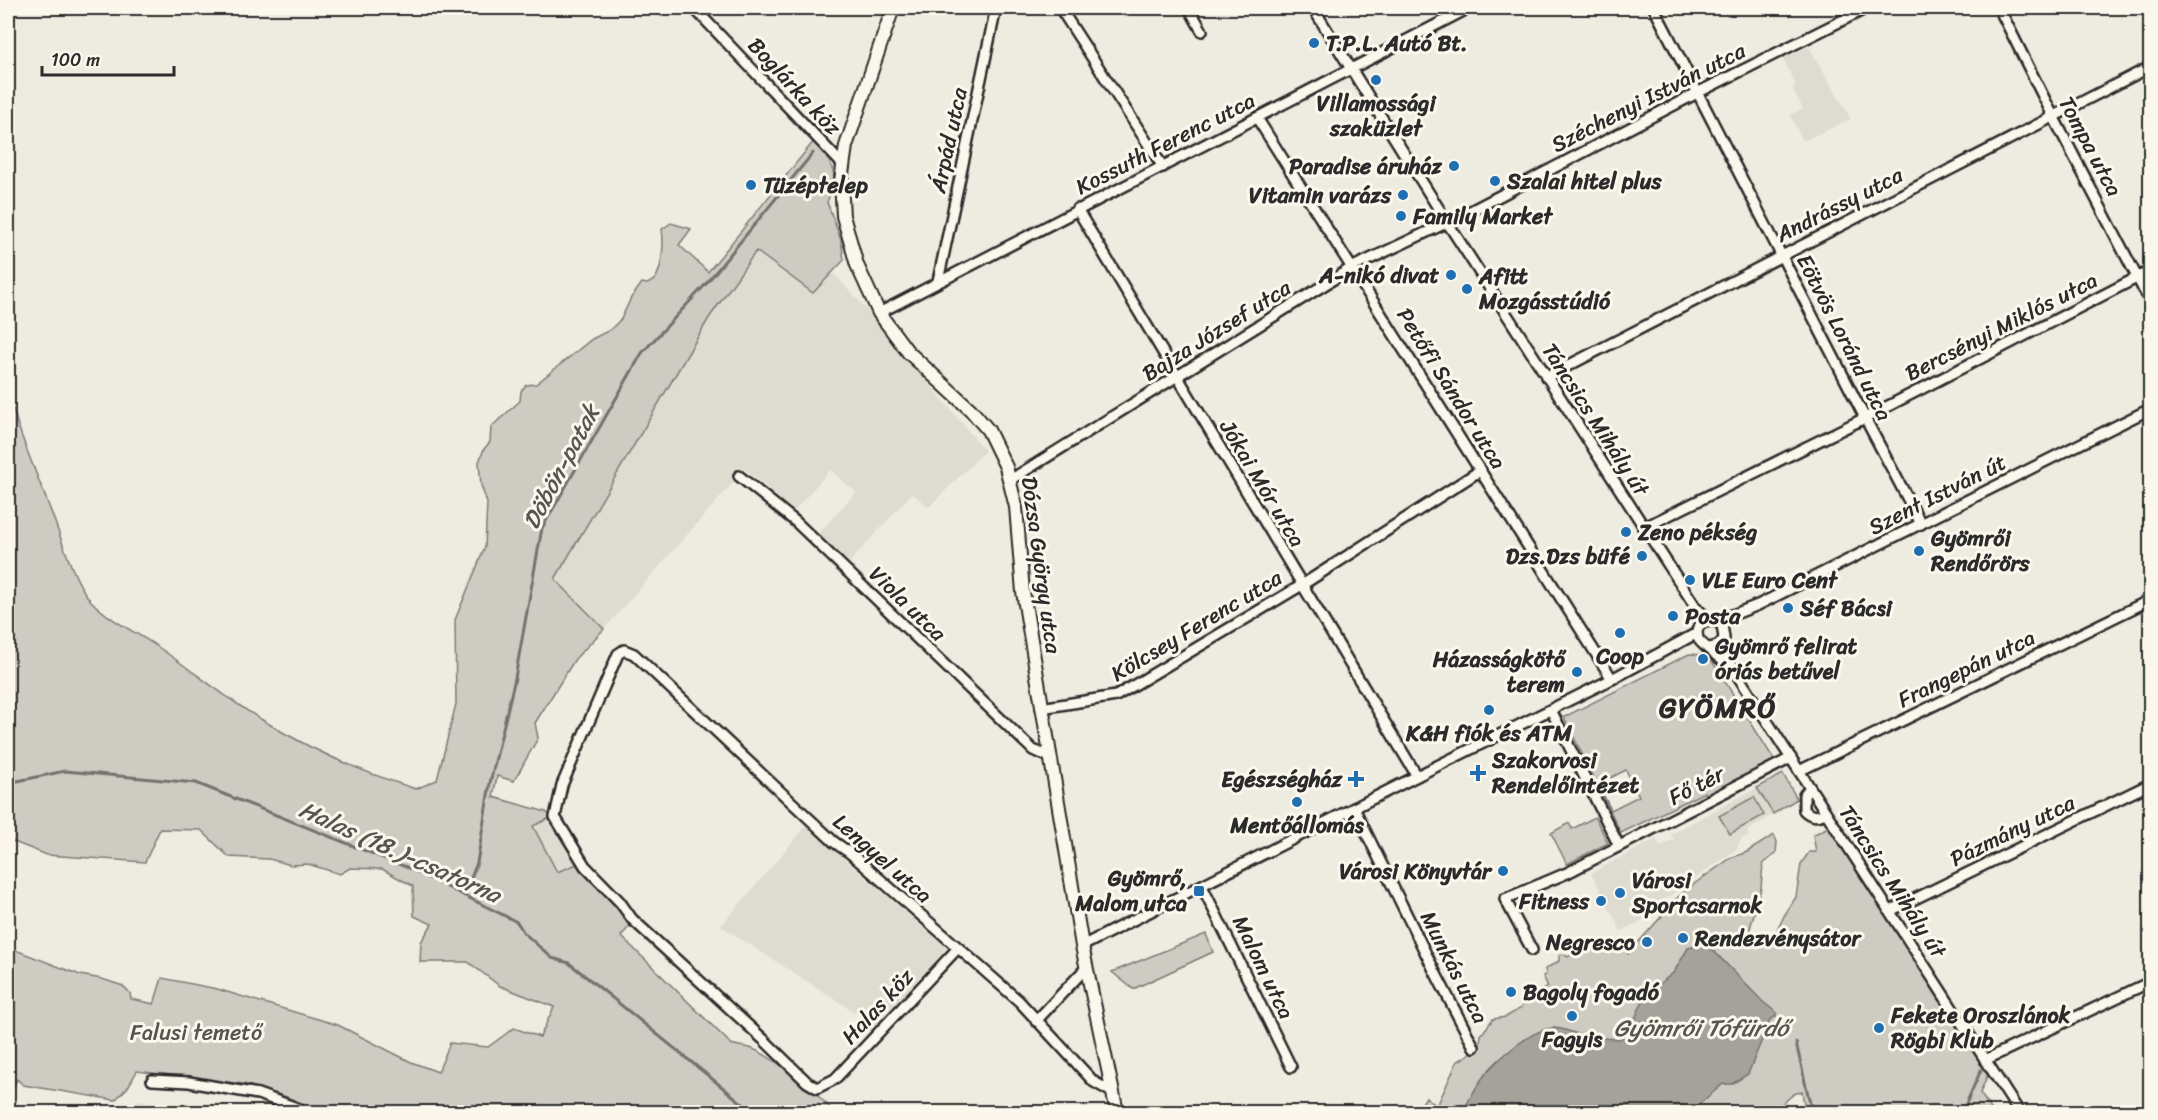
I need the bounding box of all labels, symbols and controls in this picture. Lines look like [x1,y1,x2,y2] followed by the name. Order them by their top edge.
[1326,24,1468,63] place label: T.P.L. Autó Bt.
[738,28,852,145] street label: Boglárka köz
[1544,31,1753,163] street label: Széchenyi István utca
[1307,36,1321,50] marker: T.P.L. Autó Bt.
[42,39,174,77] scale bar
[51,44,100,76] text: 100 m
[1369,73,1383,87] marker: Villamossági szaküzlet
[1068,81,1262,206] street label: Kossuth Ferenc utca
[918,83,979,197] street label: Árpád utca
[1317,84,1437,148] place label: Villamossági szaküzlet
[2048,89,2133,204] street label: Tompa utca
[1289,147,1443,186] place label: Paradise áruház
[1768,155,1911,254] street label: Andrássy utca
[1447,159,1461,173] marker: Paradise áruház
[1506,162,1663,201] place label: Szalai hitel plus
[763,166,868,205] place label: Tüzéptelep
[1488,174,1502,188] marker: Szalai hitel plus
[1249,176,1392,215] place label: Vitamin varázs
[744,178,758,192] marker: Tüzéptelep
[1396,188,1410,202] marker: Vitamin varázs
[1412,197,1553,236] place label: Family Market
[1394,209,1408,223] marker: Family Market
[1786,247,1904,428] street label: Eötvös Loránd utca
[1318,256,1439,295] place label: A-nikó divat
[1478,257,1611,321] place label: Afitt Mozgásstúdió
[1898,261,2105,392] street label: Bercsényi Miklós utca
[1134,268,1299,392] street label: Bajza József utca
[1444,268,1458,282] marker: A-nikó divat
[1460,282,1474,296] marker: Afitt Mozgásstúdió
[1386,299,1517,477] street label: Petőfi Sándor utca
[1531,335,1661,505] street label: Táncsics Mihály út
[511,394,613,537] water label: Döbön-patak
[1208,411,1316,555] street label: Jókai Mór utca
[1861,443,2014,546] street label: Szent István út
[1010,474,1073,657] street label: Dózsa György utca
[1637,513,1757,552] place label: Zeno pékség
[1930,519,2031,583] place label: Gyömrői Rendőrörs
[1619,525,1633,539] marker: Zeno pékség
[1506,537,1631,576] place label: Dzs.Dzs büfé
[1912,544,1926,558] marker: Gyömrői Rendőrörs
[1635,549,1649,563] marker: Dzs.Dzs büfé
[859,556,957,652] street label: Viola utca
[1103,558,1290,692] street label: Kölcsey Ferenc utca
[1702,561,1838,600] place label: VLE Euro Cent
[1683,573,1697,587] marker: VLE Euro Cent
[1799,589,1894,628] place label: Séf Bácsi
[1685,597,1741,636] place label: Posta
[1781,601,1795,615] marker: Séf Bácsi
[1666,609,1680,623] marker: Posta
[1891,618,2042,719] street label: Frangepán utca
[1613,626,1627,640] marker: Coop
[1714,627,1858,691] place label: Gyömrő felirat óriás betűvel
[1595,637,1644,676] place label: Coop
[1432,640,1567,704] place label: Házasságkötő terem
[1696,652,1710,666] marker: Gyömrő felirat óriás betűvel
[1570,665,1584,679] marker: Házasságkötő terem
[1659,683,1777,732] district label: GYÖMRŐ
[1482,703,1496,717] marker: K&H fiók és ATM
[1405,714,1572,753] place label: K&H fiók és ATM
[1491,741,1639,805] place label: Szakorvosi Rendelőintézet
[1661,754,1733,816] street label: Fő tér
[1221,760,1344,799] place label: Egészségház
[1469,764,1487,782] marker: Szakorvosi Rendelőintézet
[1347,770,1365,788] marker: Egészségház
[1943,783,2082,878] street label: Pázmány utca
[292,789,509,916] water label: Halas (18.)-csatorna
[1290,795,1304,809] marker: Mentőállomás
[1828,797,1958,967] street label: Táncsics Mihály út
[824,803,942,913] street label: Lengyel utca
[1229,806,1365,845] place label: Mentőállomás
[1339,852,1493,891] place label: Városi Könyvtár
[1074,859,1187,923] place label: Gyömrő, Malom utca
[1631,861,1762,925] place label: Városi Sportcsarnok
[1496,864,1510,878] marker: Városi Könyvtár
[1518,882,1590,921] place label: Fitness
[1192,884,1206,898] marker: Gyömrő, Malom utca
[1613,886,1627,900] marker: Városi Sportcsarnok
[1594,894,1608,908] marker: Fitness
[1409,904,1500,1031] street label: Munkás utca
[1222,908,1306,1026] street label: Malom utca
[1694,919,1862,958] place label: Rendezvénysátor
[1545,923,1635,962] place label: Negresco
[1676,931,1690,945] marker: Rendezvénysátor
[1640,935,1654,949] marker: Negresco
[831,959,924,1054] street label: Halas köz
[1523,973,1660,1012] place label: Bagoly fogadó
[1504,985,1518,999] marker: Bagoly fogadó
[1890,996,2071,1060] place label: Fekete Oroszlánok Rögbi Klub
[1614,1007,1794,1049] water label: Gyömrői Tófürdő
[1565,1009,1579,1023] marker: Fagyis
[130,1013,264,1052] park label: Falusi temető
[1541,1020,1603,1059] place label: Fagyis
[1872,1021,1886,1035] marker: Fekete Oroszlánok Rögbi Klub

